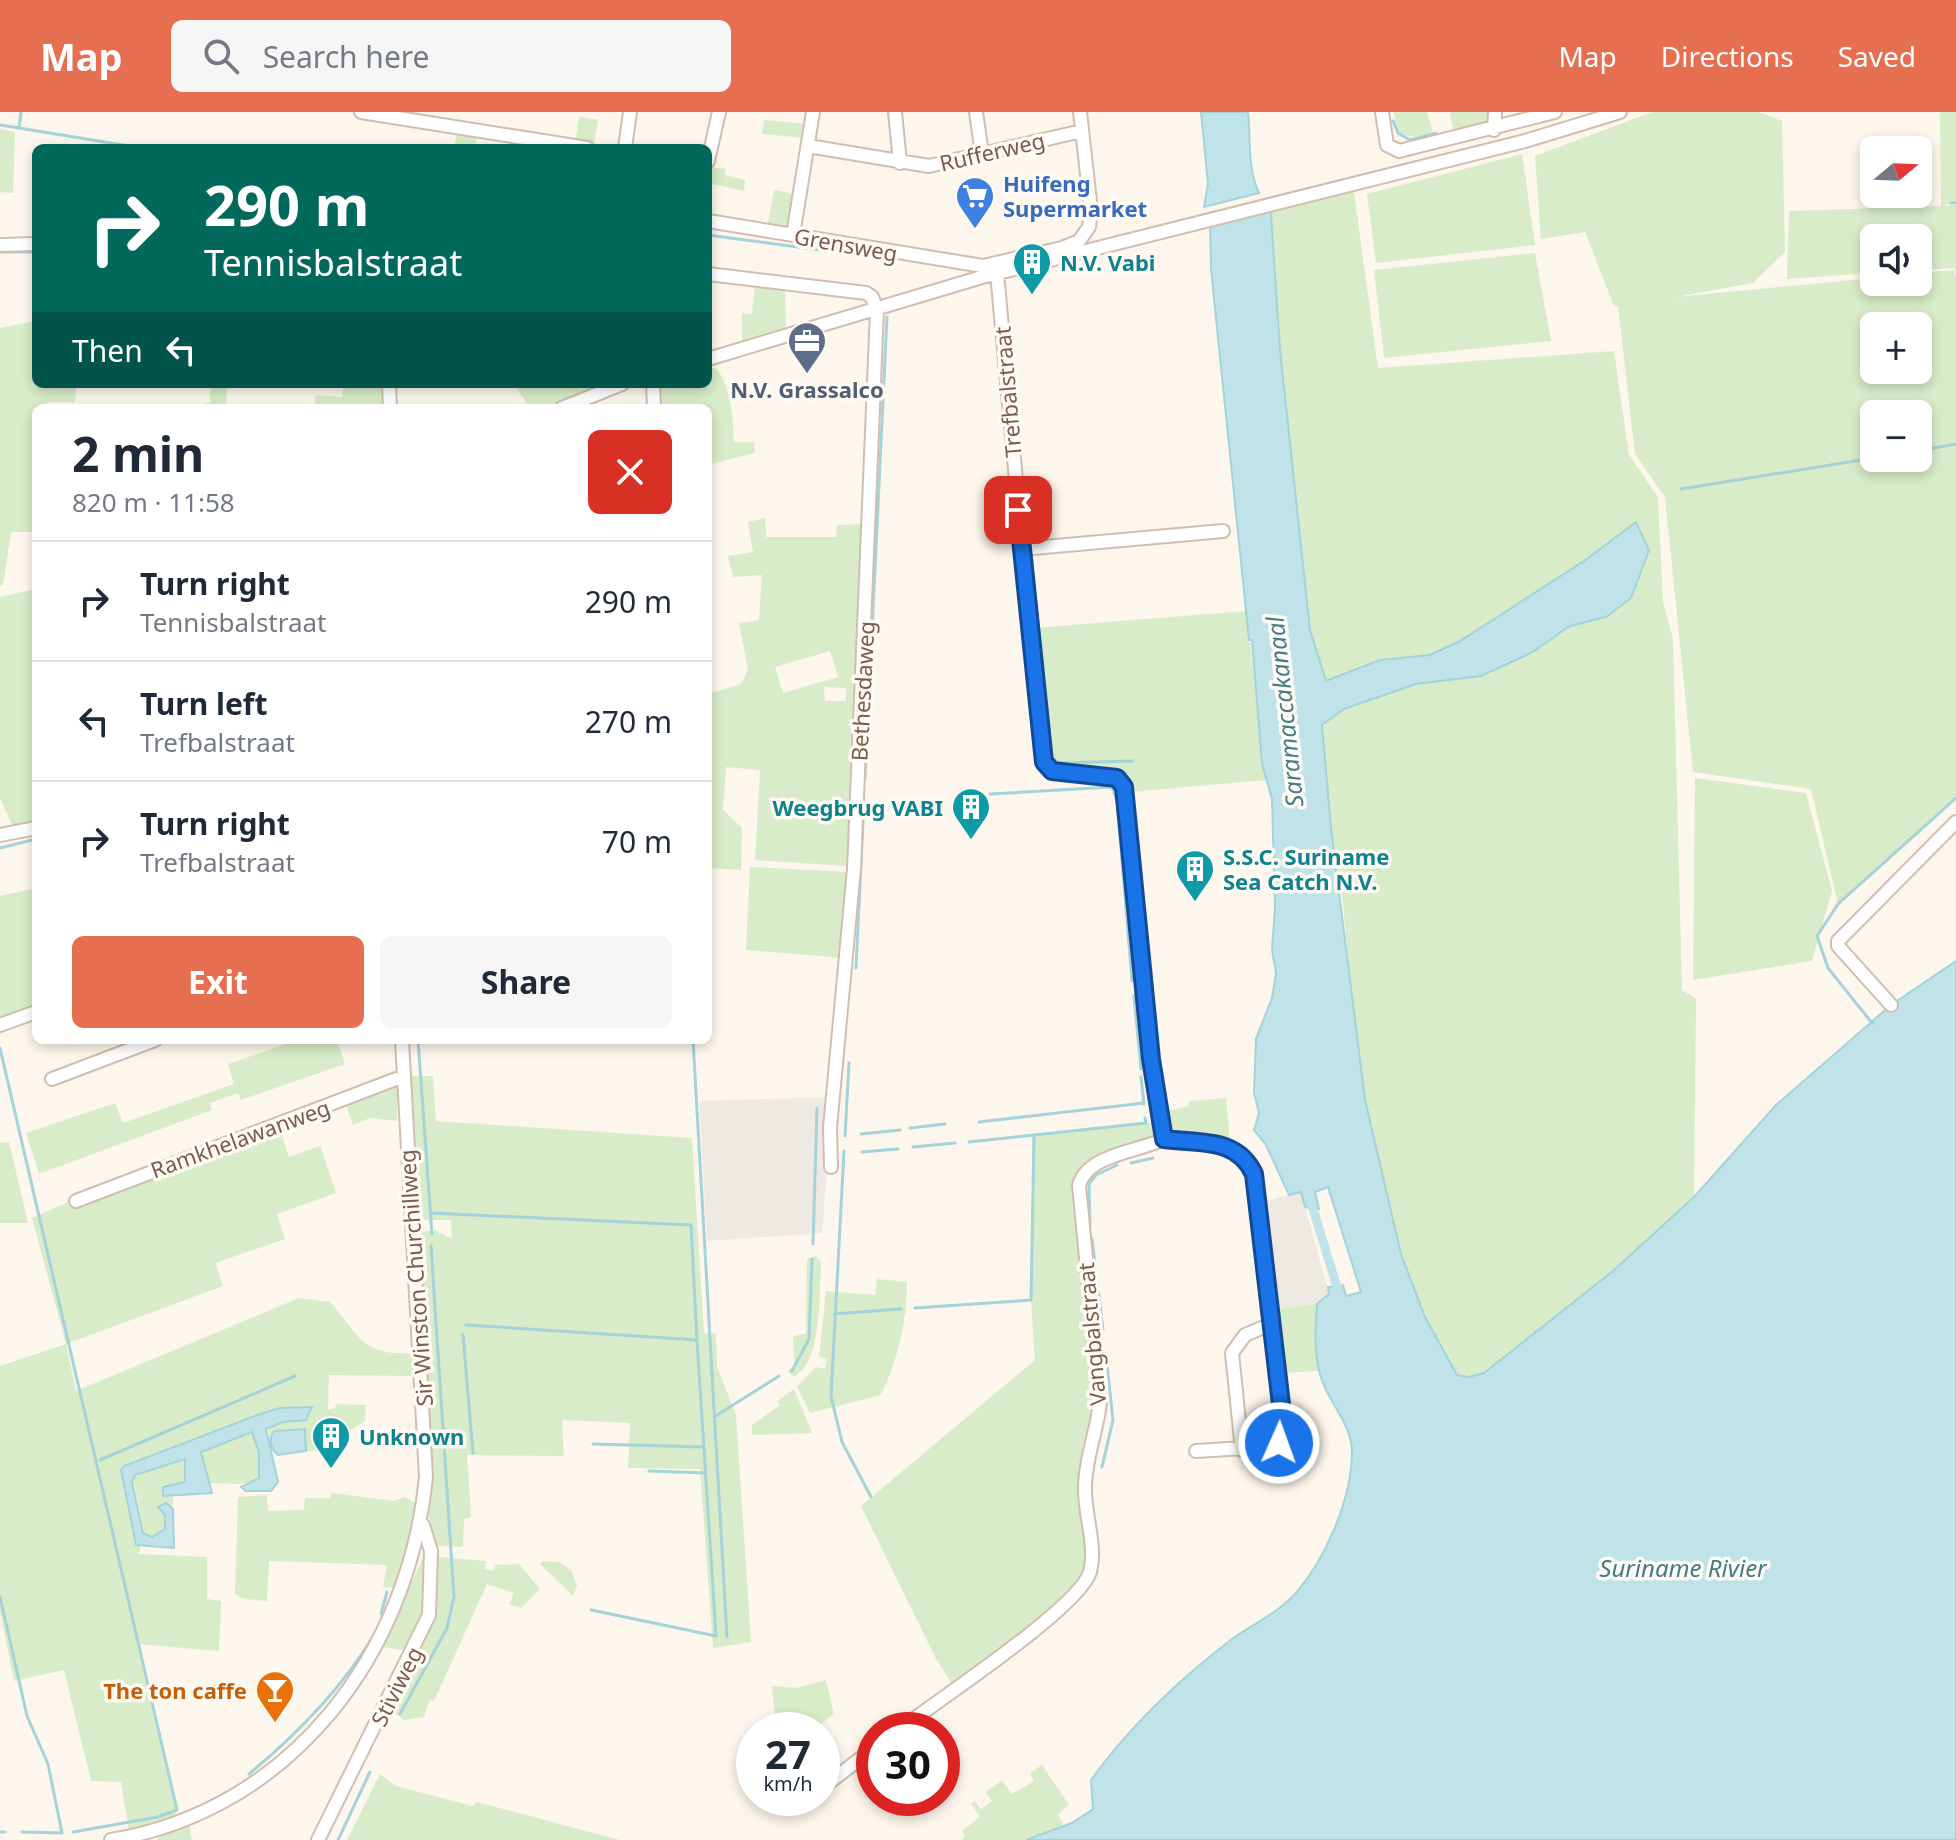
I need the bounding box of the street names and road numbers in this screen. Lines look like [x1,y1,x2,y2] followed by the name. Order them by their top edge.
[936,124,1048,178] street label: Rufferweg
[792,220,900,268] street label: Grensweg
[986,325,1028,459] street label: Trefbalstraat
[843,620,881,762] street label: Bethesdaweg
[146,1092,334,1184] street label: Ramkhelawanweg
[391,1148,439,1408] street label: Sir Winston Churchillweg
[1070,1261,1112,1407] street label: Vangbalstraat
[363,1641,429,1731] street label: Stiviweg

